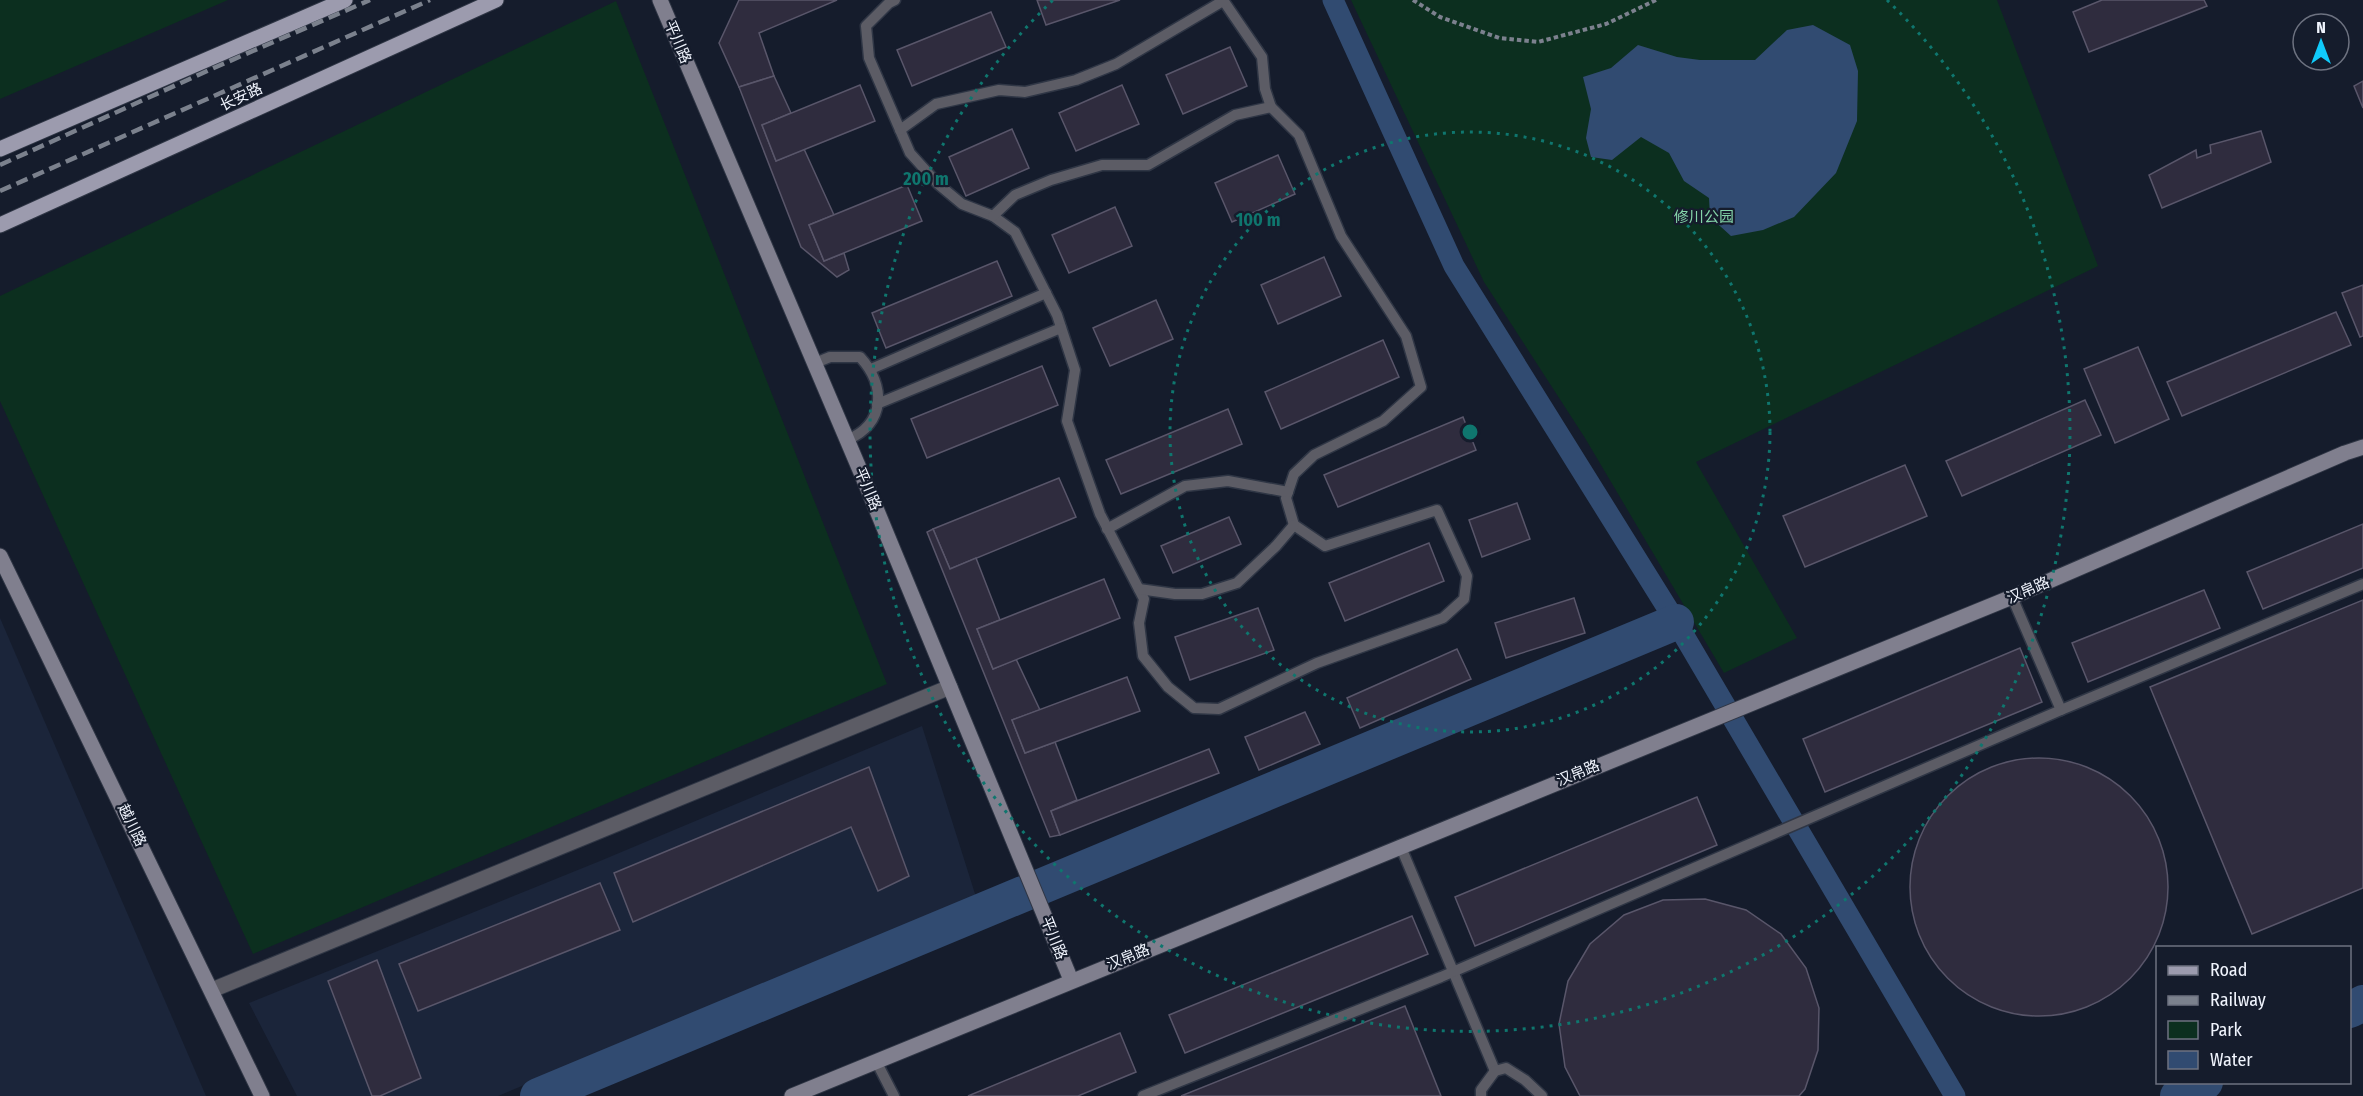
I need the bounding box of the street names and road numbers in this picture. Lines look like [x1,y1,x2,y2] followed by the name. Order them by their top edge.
[661,18,695,66] street label: 平川路
[217,79,265,115] street label: 长安路
[851,465,885,513] street label: 平川路
[2004,573,2052,607] street label: 汉帛路
[1554,756,1602,790] street label: 汉帛路
[114,801,150,849] street label: 越川路
[1037,914,1071,962] street label: 平川路
[1104,940,1152,974] street label: 汉帛路

